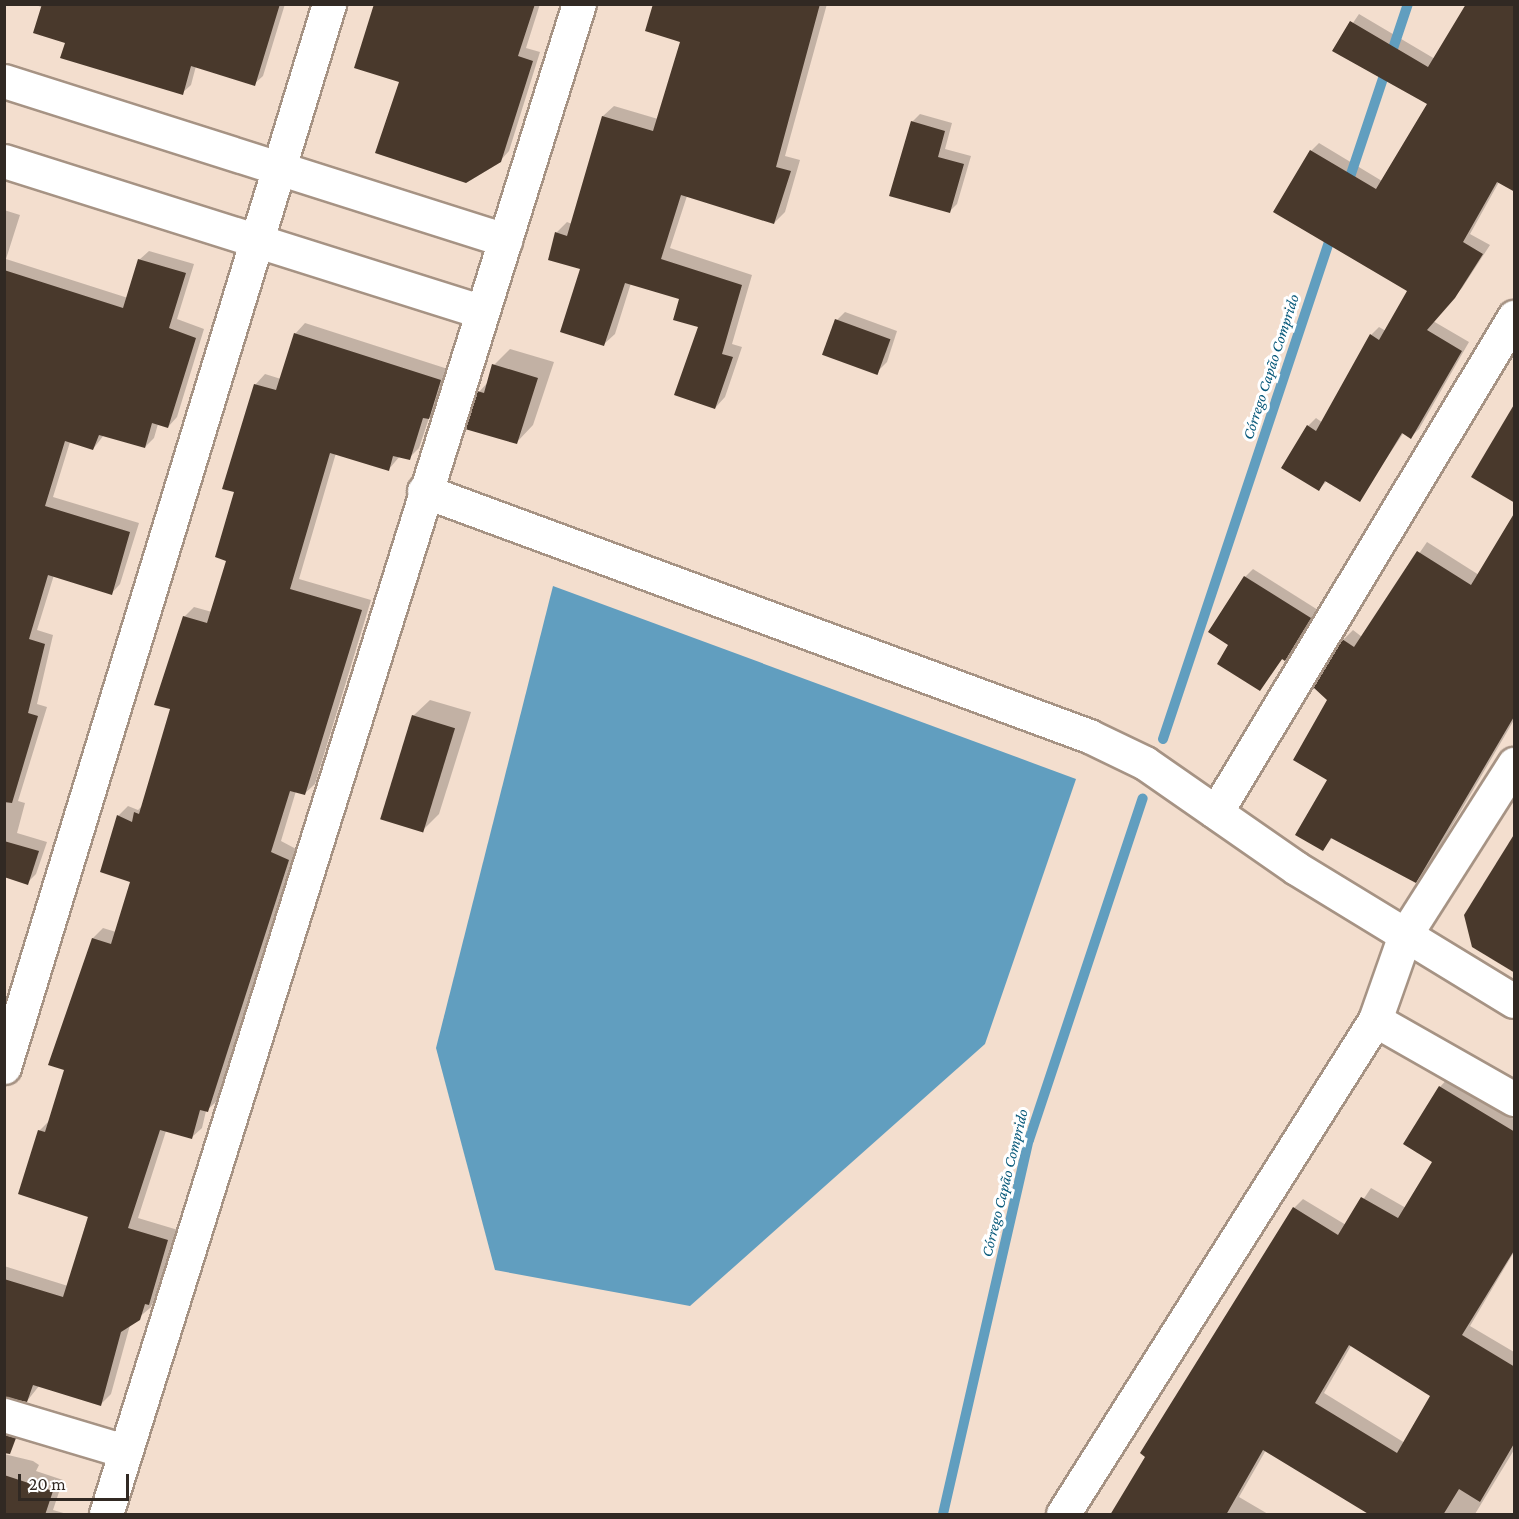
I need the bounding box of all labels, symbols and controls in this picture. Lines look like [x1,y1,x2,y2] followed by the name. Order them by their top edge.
[1238,292,1304,442] water label: Córrego Capão Comprido
[977,1107,1033,1259] water label: Córrego Capão Comprido
[21,1462,132,1500] scale bar
[29,1474,66,1494] text: 20 m

